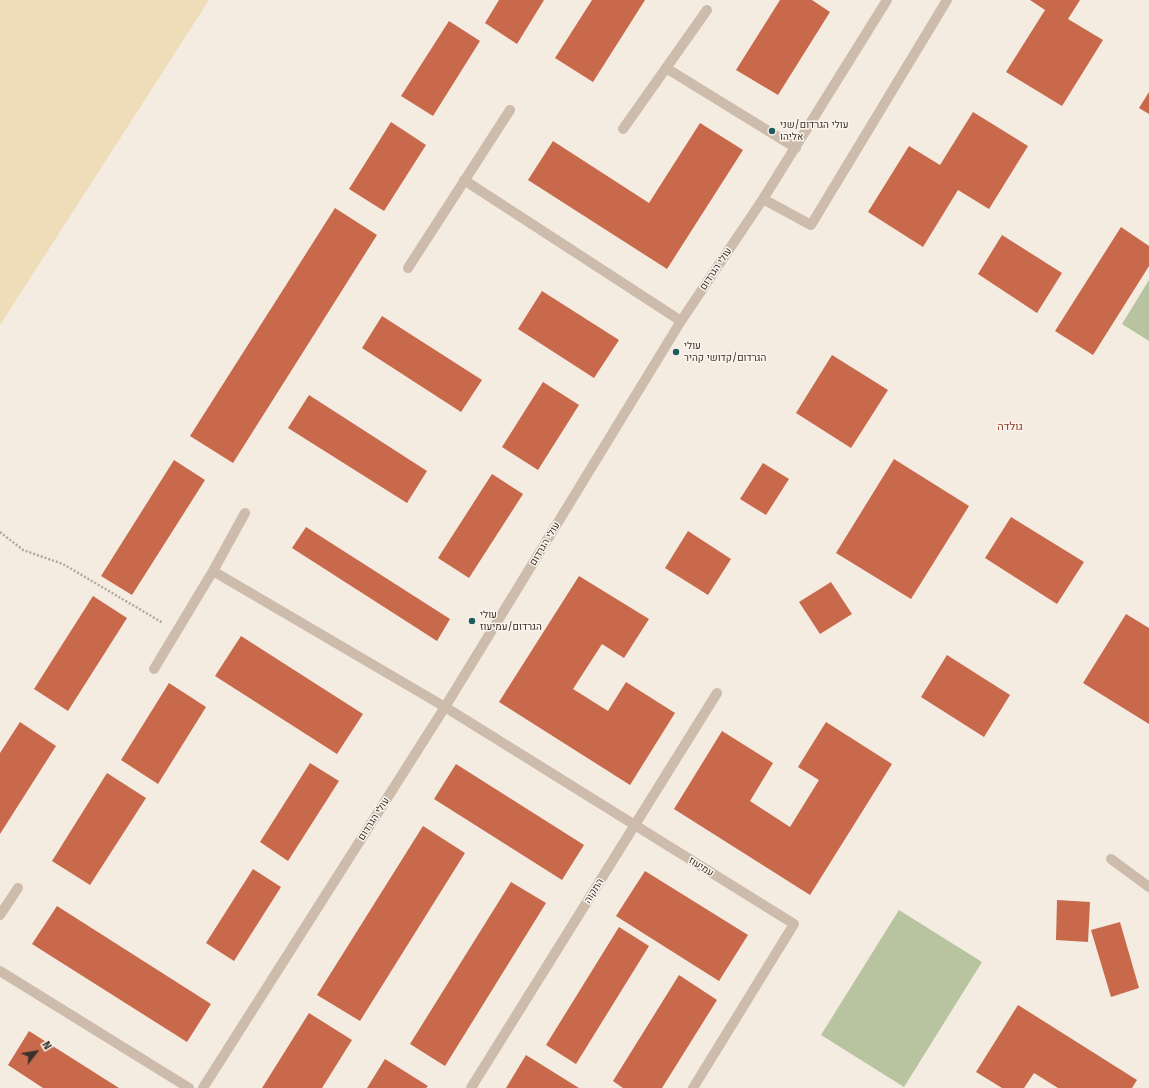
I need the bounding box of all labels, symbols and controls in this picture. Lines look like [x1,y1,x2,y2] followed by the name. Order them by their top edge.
[780,119,848,142] place label: עולי הגרדום/שני אליהו
[767,126,777,136] marker: עולי הגרדום/שני אליהו
[697,245,735,293] street label: עולי הגרדום
[684,340,766,364] place label: עולי הגרדום/קדושי קהיר
[671,347,681,357] marker: עולי הגרדום/קדושי קהיר
[997,420,1023,434] district label: גולדה
[527,520,563,568] street label: עולי הגרדום
[480,609,542,632] place label: עולי הגרדום/עמיעוז
[467,616,477,626] marker: עולי הגרדום/עמיעוז
[356,795,392,843] street label: עולי הגרדום
[686,855,716,879] street label: עמיעוז
[582,876,606,906] street label: התקוה
[16,1032,56,1072] north arrow
[39,1039,54,1052] text: N

